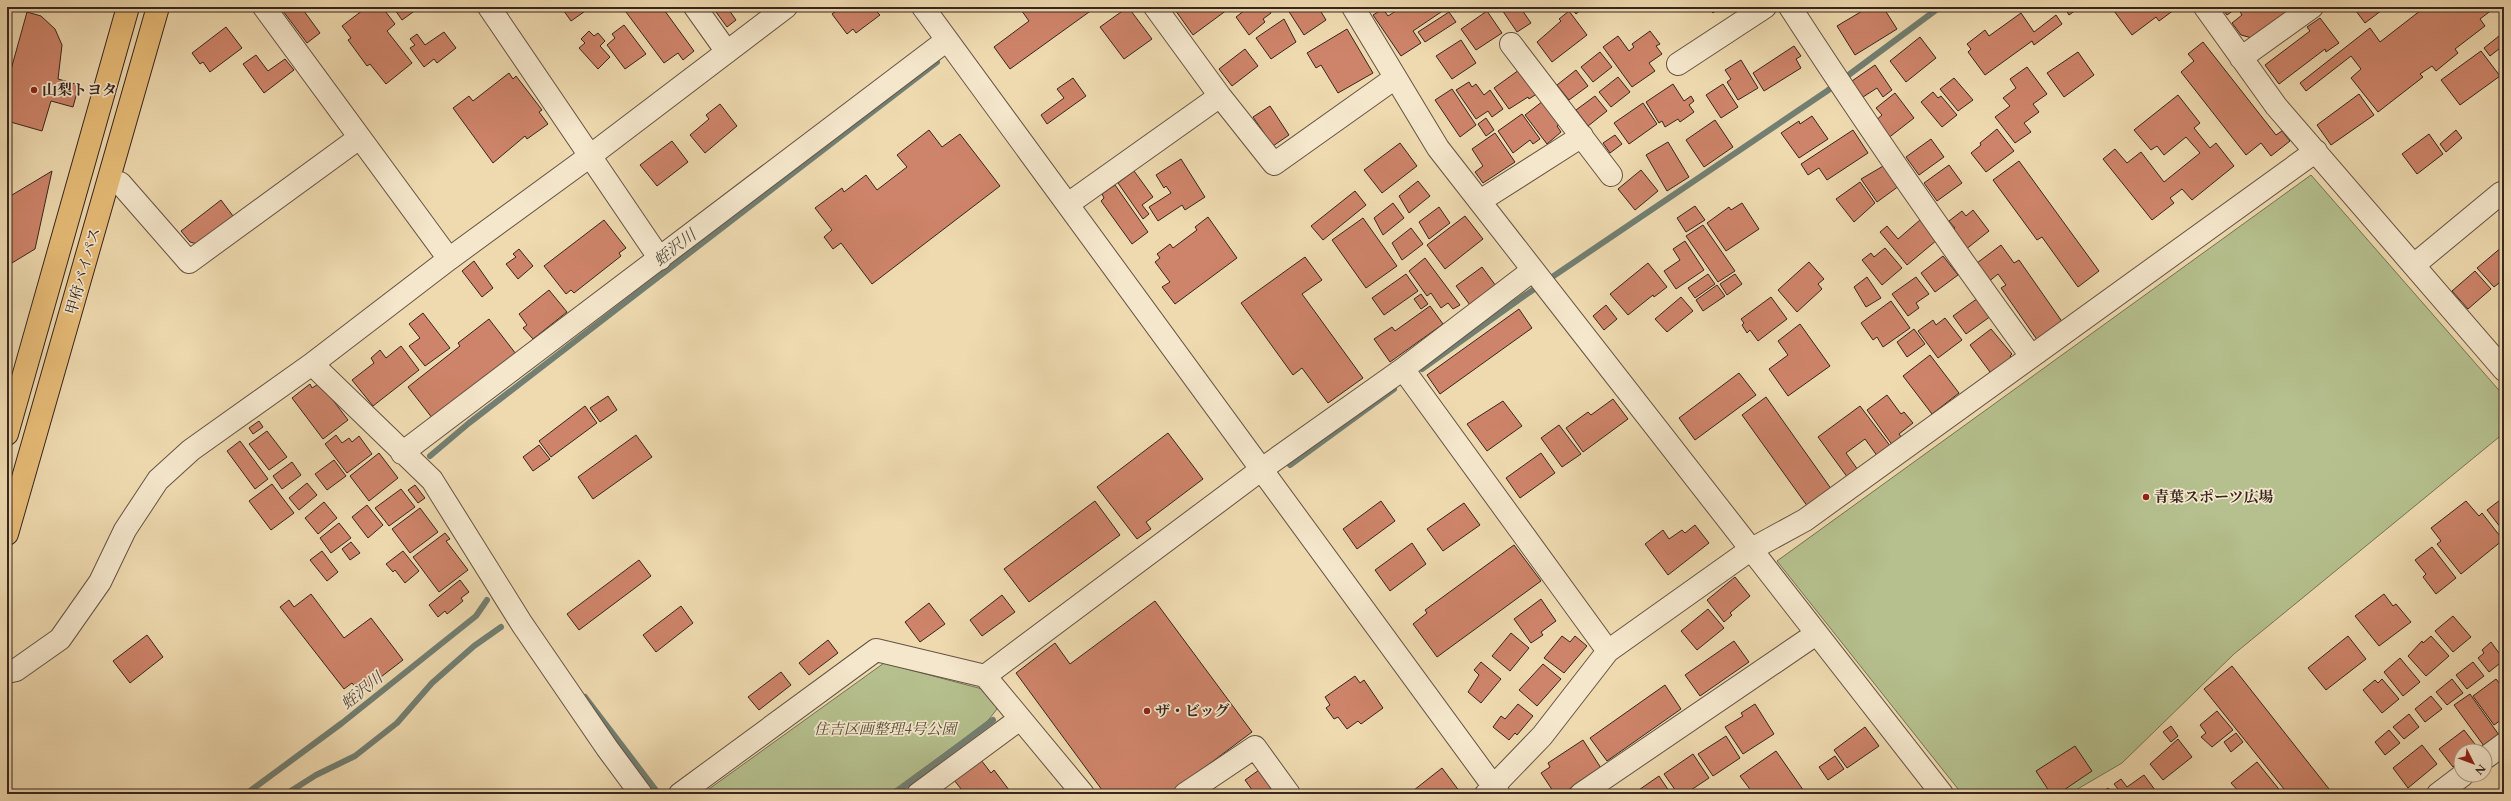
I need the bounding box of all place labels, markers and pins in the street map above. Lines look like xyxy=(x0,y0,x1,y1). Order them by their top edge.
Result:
place label: 山梨トヨタ xyxy=(42,80,117,100)
marker: 山梨トヨタ xyxy=(29,85,39,95)
place label: 青葉スポーツ広場 xyxy=(2154,487,2273,507)
marker: 青葉スポーツ広場 xyxy=(2141,492,2151,502)
place label: ザ・ビッグ xyxy=(1155,701,1229,721)
marker: ザ・ビッグ xyxy=(1142,706,1152,716)

